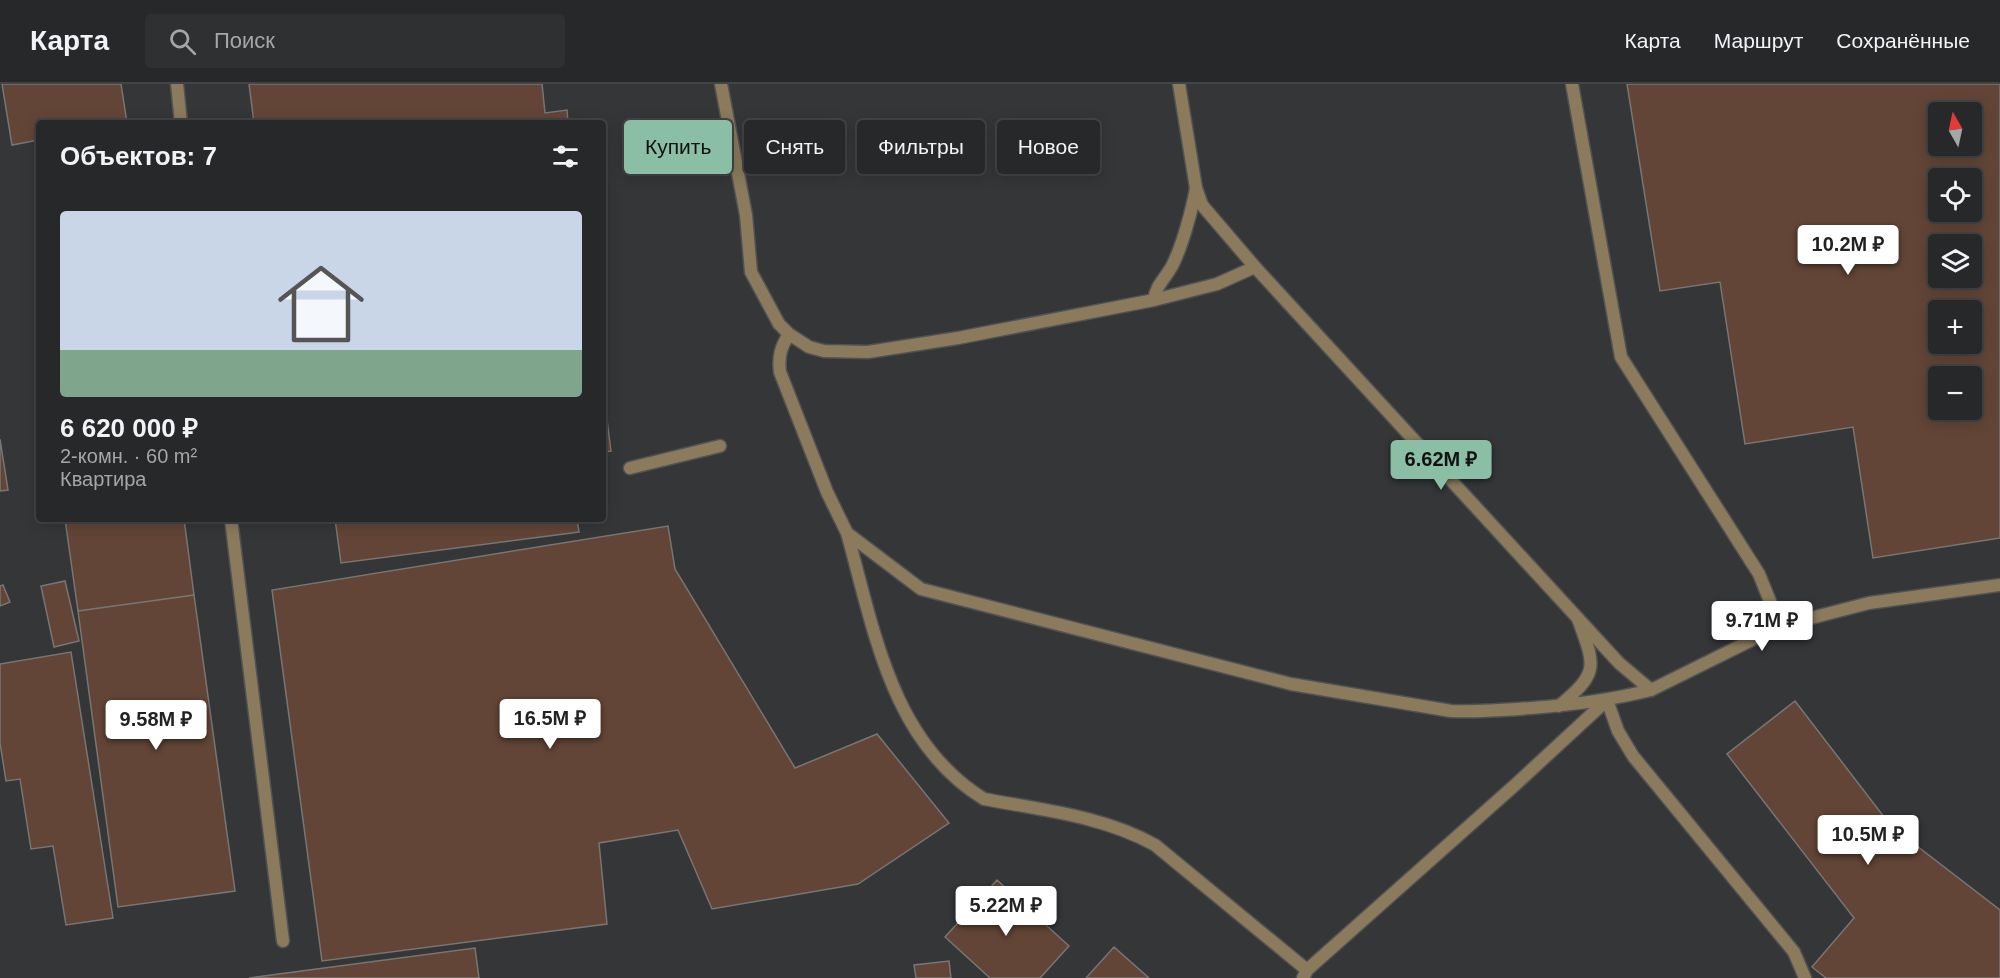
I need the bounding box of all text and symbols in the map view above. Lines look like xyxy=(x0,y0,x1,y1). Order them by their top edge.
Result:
search box xyxy=(145,14,565,68)
text: Карта xyxy=(30,25,109,56)
icon: search xyxy=(166,25,199,58)
text: Поиск xyxy=(214,28,275,53)
text: Карта xyxy=(1625,29,1681,52)
text: Маршрут xyxy=(1714,29,1803,52)
text: Сохранённые xyxy=(1836,29,1970,52)
north arrow xyxy=(1928,102,1982,156)
map controls xyxy=(1928,102,1982,420)
chip: Купить xyxy=(624,120,732,174)
chip: Снять xyxy=(744,120,845,174)
chip: Фильтры xyxy=(857,120,985,174)
chip: Новое xyxy=(997,120,1100,174)
icon: filters xyxy=(549,140,582,173)
text: Объектов: 7 xyxy=(60,141,217,171)
button: locate xyxy=(1928,168,1982,222)
pin: 10.2M ₽ xyxy=(1793,225,1903,276)
text: 10.2M ₽ xyxy=(1812,233,1884,255)
button: layers xyxy=(1928,234,1982,288)
icon: home xyxy=(267,250,375,358)
button: + xyxy=(1928,300,1982,354)
button: − xyxy=(1928,366,1982,420)
text: 6 620 000 ₽ xyxy=(60,413,198,443)
pin: 6.62M ₽ xyxy=(1386,440,1496,491)
text: 2-комн. · 60 m² xyxy=(60,445,197,467)
text: 6.62M ₽ xyxy=(1405,448,1477,470)
text: Квартира xyxy=(60,468,146,490)
pin: 9.71M ₽ xyxy=(1707,601,1817,652)
text: 9.71M ₽ xyxy=(1726,609,1798,631)
pin: 16.5M ₽ xyxy=(495,699,605,750)
pin: 9.58M ₽ xyxy=(101,700,211,751)
text: 16.5M ₽ xyxy=(514,707,586,729)
text: 9.58M ₽ xyxy=(120,708,192,730)
pin: 10.5M ₽ xyxy=(1813,815,1923,866)
text: 10.5M ₽ xyxy=(1832,823,1904,845)
pin: 5.22M ₽ xyxy=(951,886,1061,937)
text: 5.22M ₽ xyxy=(970,894,1042,916)

